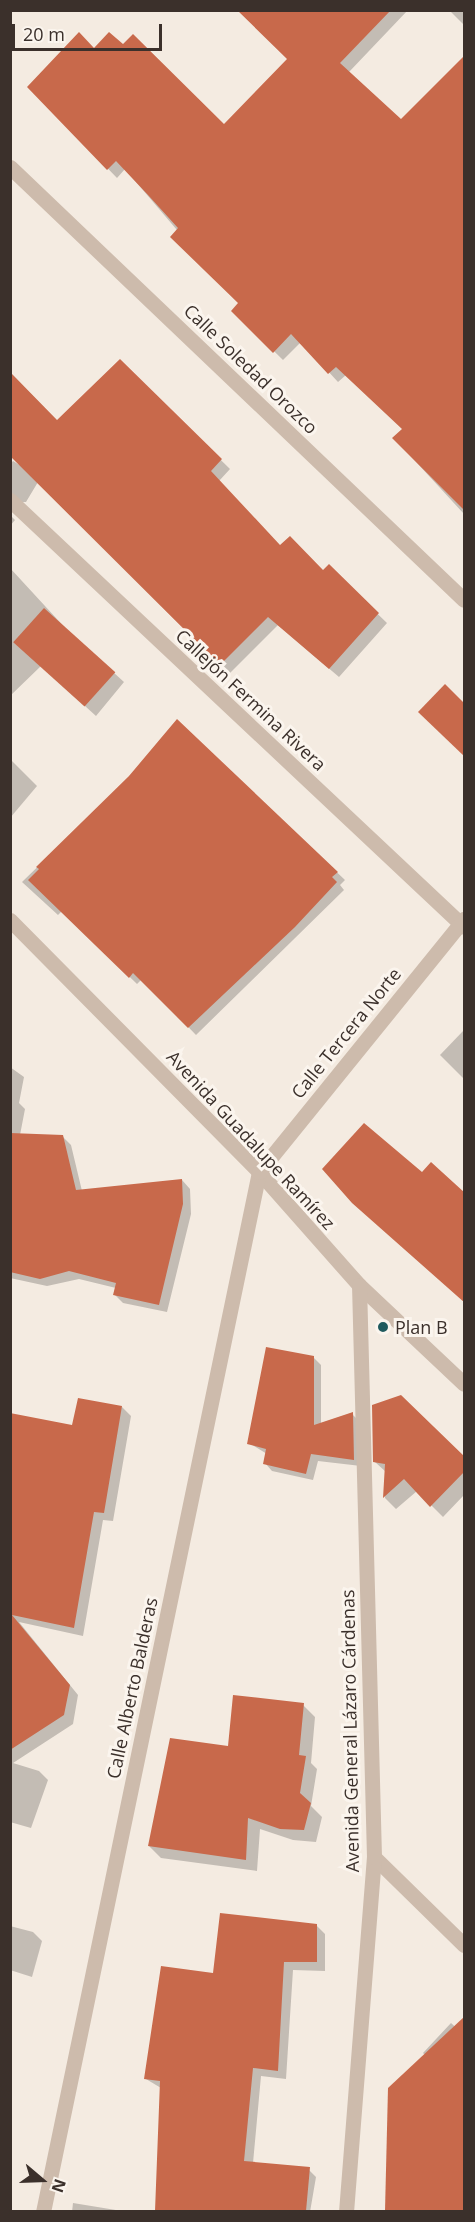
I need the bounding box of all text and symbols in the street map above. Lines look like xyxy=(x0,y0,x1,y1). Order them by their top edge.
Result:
scale bar xyxy=(15,12,165,50)
text: 20 m xyxy=(23,22,65,46)
street label: Calle Soledad Orozco xyxy=(180,300,322,438)
street label: Callejón Fermina Rivera xyxy=(171,625,331,775)
street label: Calle Tercera Norte xyxy=(287,963,405,1103)
street label: Avenida Guadalupe Ramírez xyxy=(162,1046,340,1234)
place label: Plan B xyxy=(395,1316,448,1338)
marker: Plan B xyxy=(376,1320,390,1334)
street label: Avenida General Lázaro Cárdenas xyxy=(337,1589,363,1873)
street label: Calle Alberto Balderas xyxy=(102,1595,162,1781)
north arrow xyxy=(12,2150,72,2210)
text: N xyxy=(47,2176,72,2196)

